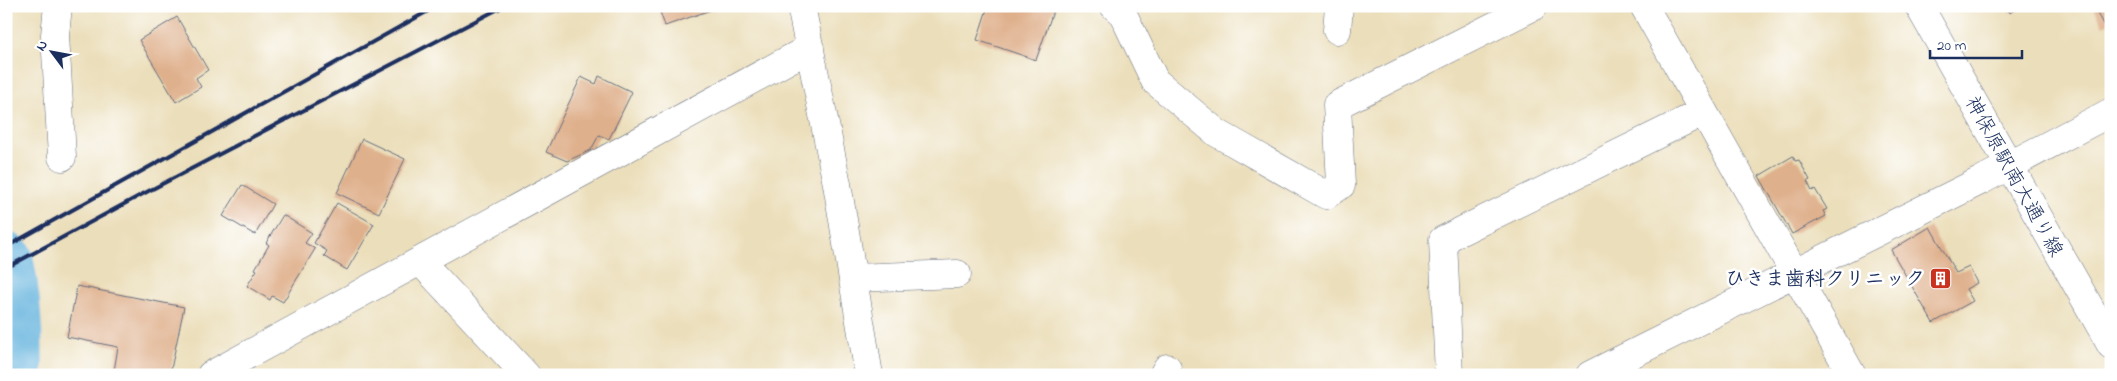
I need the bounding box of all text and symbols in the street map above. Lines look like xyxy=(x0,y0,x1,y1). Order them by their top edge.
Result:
north arrow xyxy=(28,28,78,78)
scale bar xyxy=(1930,28,2022,60)
text: 20 m xyxy=(1937,35,1967,57)
text: N xyxy=(31,36,54,55)
street label: 神保原駅南大通り線 xyxy=(1956,91,2069,263)
place label: ひきま歯科クリニック xyxy=(1725,266,1925,295)
building icon: ひきま歯科クリニック xyxy=(1929,266,1953,290)

